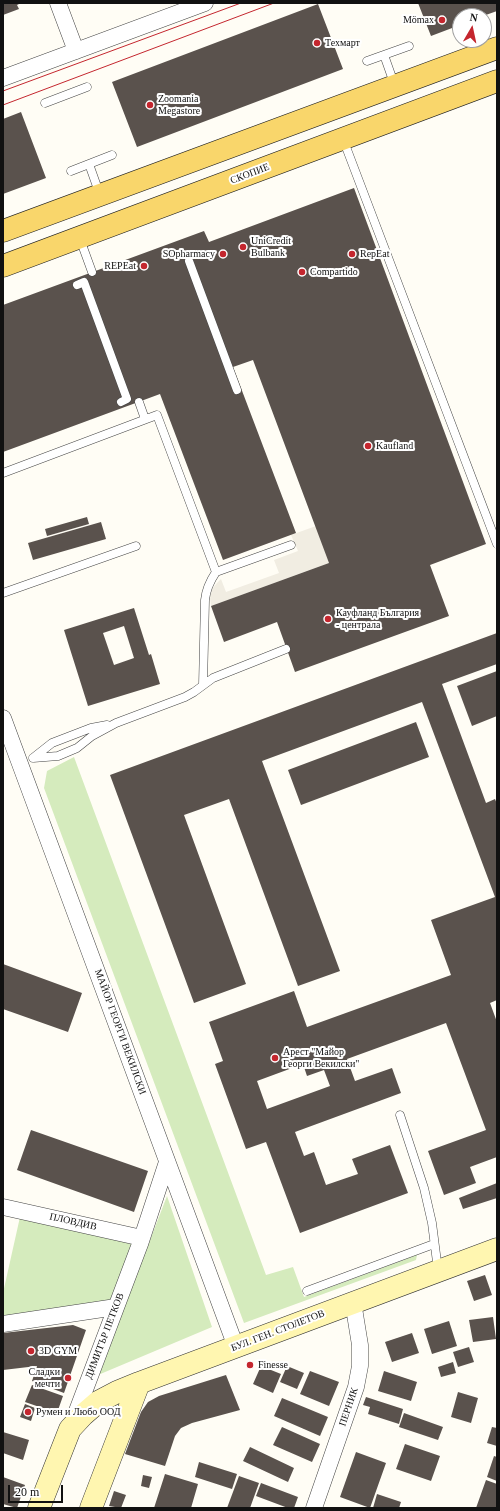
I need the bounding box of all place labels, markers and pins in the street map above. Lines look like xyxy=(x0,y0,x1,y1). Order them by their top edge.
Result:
place label: Mömax xyxy=(403,14,434,26)
marker: Mömax xyxy=(437,15,447,25)
place label: Техмарт xyxy=(325,37,360,49)
marker: Техмарт xyxy=(312,38,322,48)
place label: Zoomania Megastore xyxy=(158,93,200,116)
marker: Zoomania Megastore xyxy=(145,100,155,110)
place label: UniCredit Bulbank xyxy=(251,235,291,258)
marker: UniCredit Bulbank xyxy=(238,242,248,252)
place label: SOpharmacy xyxy=(163,248,215,260)
place label: RepEat xyxy=(360,248,389,260)
marker: SOpharmacy xyxy=(218,249,228,259)
marker: RepEat xyxy=(347,249,357,259)
place label: REPEat xyxy=(104,260,136,272)
marker: REPEat xyxy=(139,261,149,271)
place label: Compartido xyxy=(310,266,358,278)
marker: Compartido xyxy=(297,267,307,277)
place label: Kaufland xyxy=(376,440,413,452)
marker: Kaufland xyxy=(363,441,373,451)
place label: Кауфланд България - централа xyxy=(336,607,419,630)
marker: Кауфланд България - централа xyxy=(323,614,333,624)
place label: Арест "Майор Георги Векилски" xyxy=(283,1046,359,1070)
marker: Арест "Майор Георги Векилски" xyxy=(270,1053,280,1063)
place label: 3D GYM xyxy=(39,1345,77,1357)
marker: 3D GYM xyxy=(26,1346,36,1356)
place label: Finesse xyxy=(258,1359,288,1371)
marker: Finesse xyxy=(245,1360,255,1370)
place label: Сладки мечти xyxy=(29,1366,60,1390)
marker: Сладки мечти xyxy=(63,1373,73,1383)
place label: Румен и Любо ООД xyxy=(36,1406,121,1418)
marker: Румен и Любо ООД xyxy=(23,1407,33,1417)

